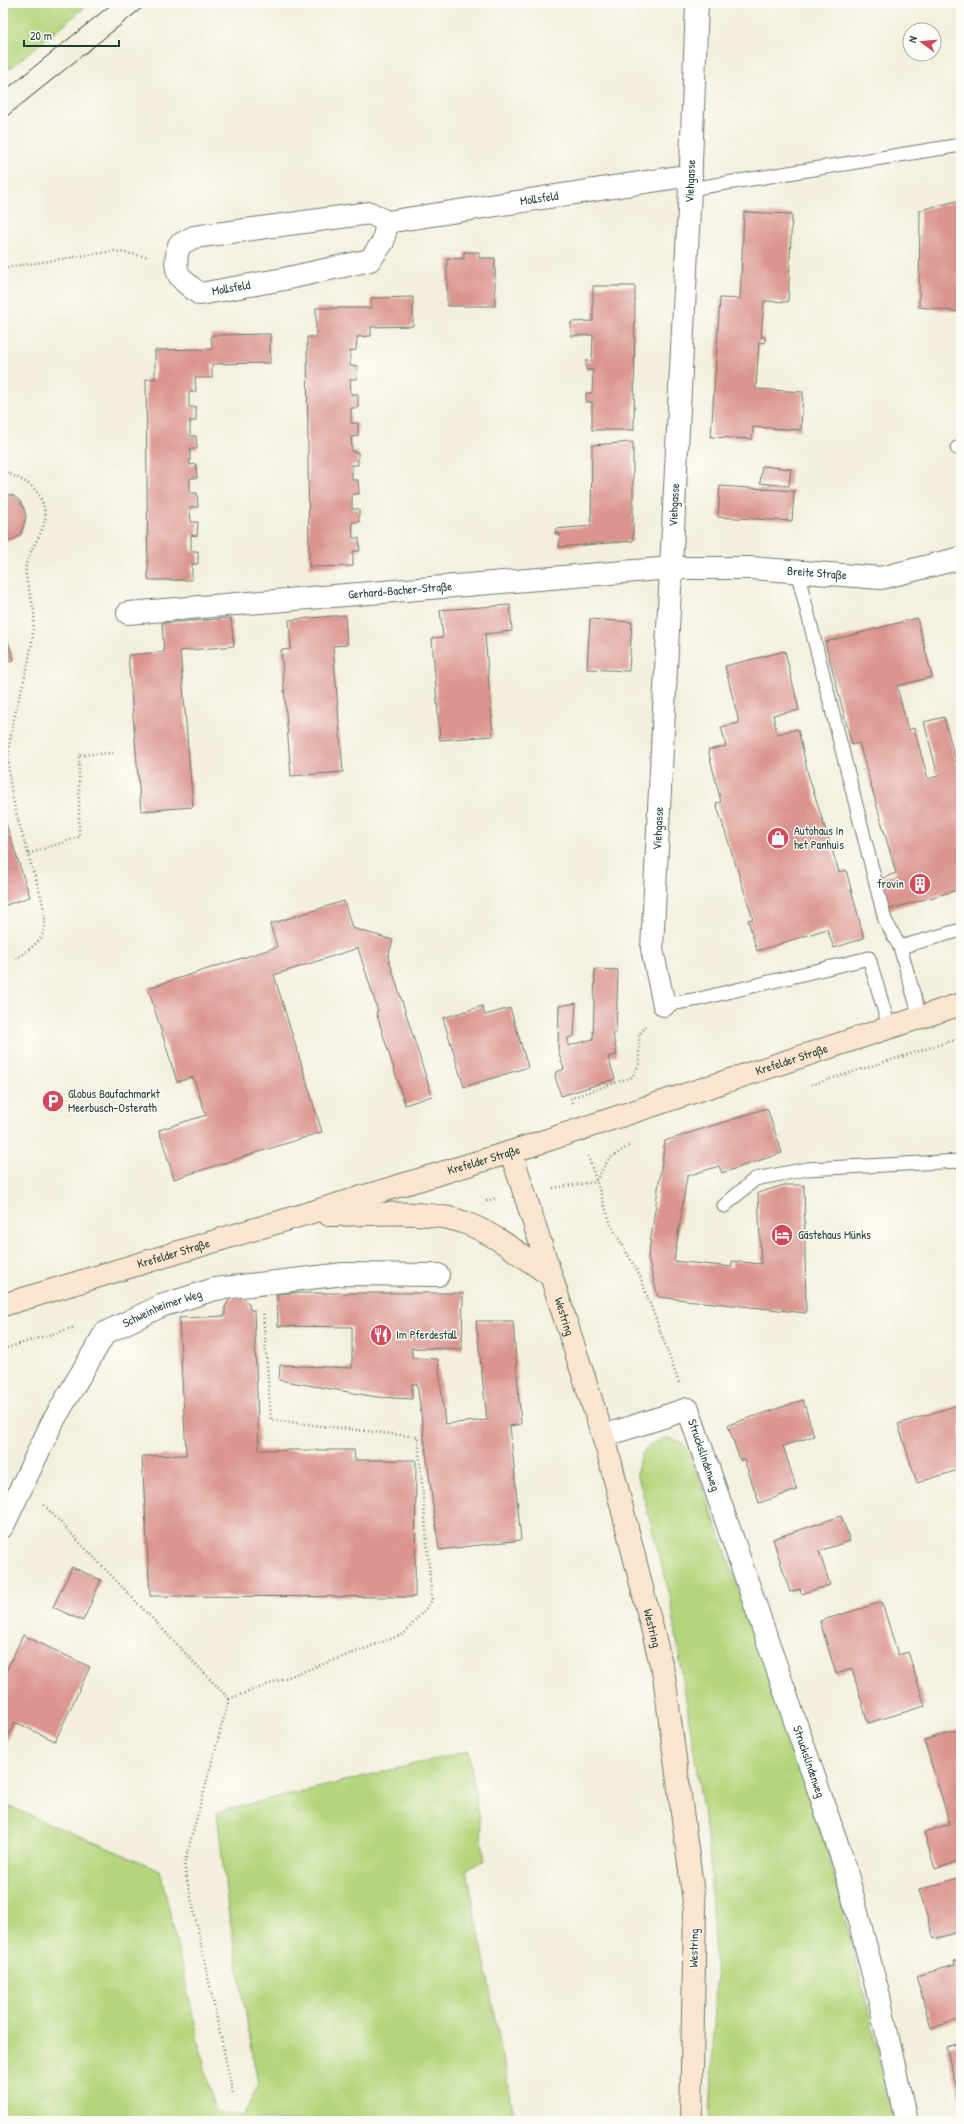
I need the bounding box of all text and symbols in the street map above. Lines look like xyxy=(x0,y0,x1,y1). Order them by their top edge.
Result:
scale bar xyxy=(24,22,119,48)
north arrow xyxy=(902,22,942,62)
text: 20 m xyxy=(30,27,52,44)
text: N xyxy=(905,34,920,44)
street label: Viehgasse xyxy=(680,159,699,203)
street label: Mollsfeld xyxy=(519,187,560,209)
street label: Mollsfeld xyxy=(210,276,252,299)
street label: Viehgasse xyxy=(664,482,683,527)
street label: Breite Straße xyxy=(786,562,848,583)
street label: Gerhard-Bacher-Straße xyxy=(347,577,453,603)
street label: Viehgasse xyxy=(648,806,667,850)
place label: Autohaus In het Panhuis xyxy=(794,822,844,853)
shop icon: Autohaus In het Panhuis xyxy=(765,825,791,851)
building icon: frovin xyxy=(907,871,933,897)
place label: frovin xyxy=(877,875,904,892)
street label: Krefelder Straße xyxy=(753,1039,830,1079)
place label: Globus Baufachmarkt Meerbusch-Osterath xyxy=(68,1085,161,1116)
parking icon: Globus Baufachmarkt Meerbusch-Osterath xyxy=(40,1088,66,1114)
street label: Krefelder Straße xyxy=(445,1141,522,1179)
hotel icon: Gästehaus Münks xyxy=(769,1222,795,1248)
place label: Gästehaus Münks xyxy=(798,1226,871,1243)
street label: Krefelder Straße xyxy=(135,1234,212,1272)
street label: Schweinheimer Weg xyxy=(120,1285,204,1331)
street label: Westring xyxy=(551,1295,579,1338)
restaurant icon: Im Pferdestall xyxy=(368,1322,394,1348)
place label: Im Pferdestall xyxy=(396,1326,458,1343)
street label: Struckslindenweg xyxy=(684,1417,725,1493)
street label: Westring xyxy=(640,1607,666,1649)
street label: Struckslindenweg xyxy=(789,1723,830,1800)
street label: Westring xyxy=(685,1928,702,1968)

